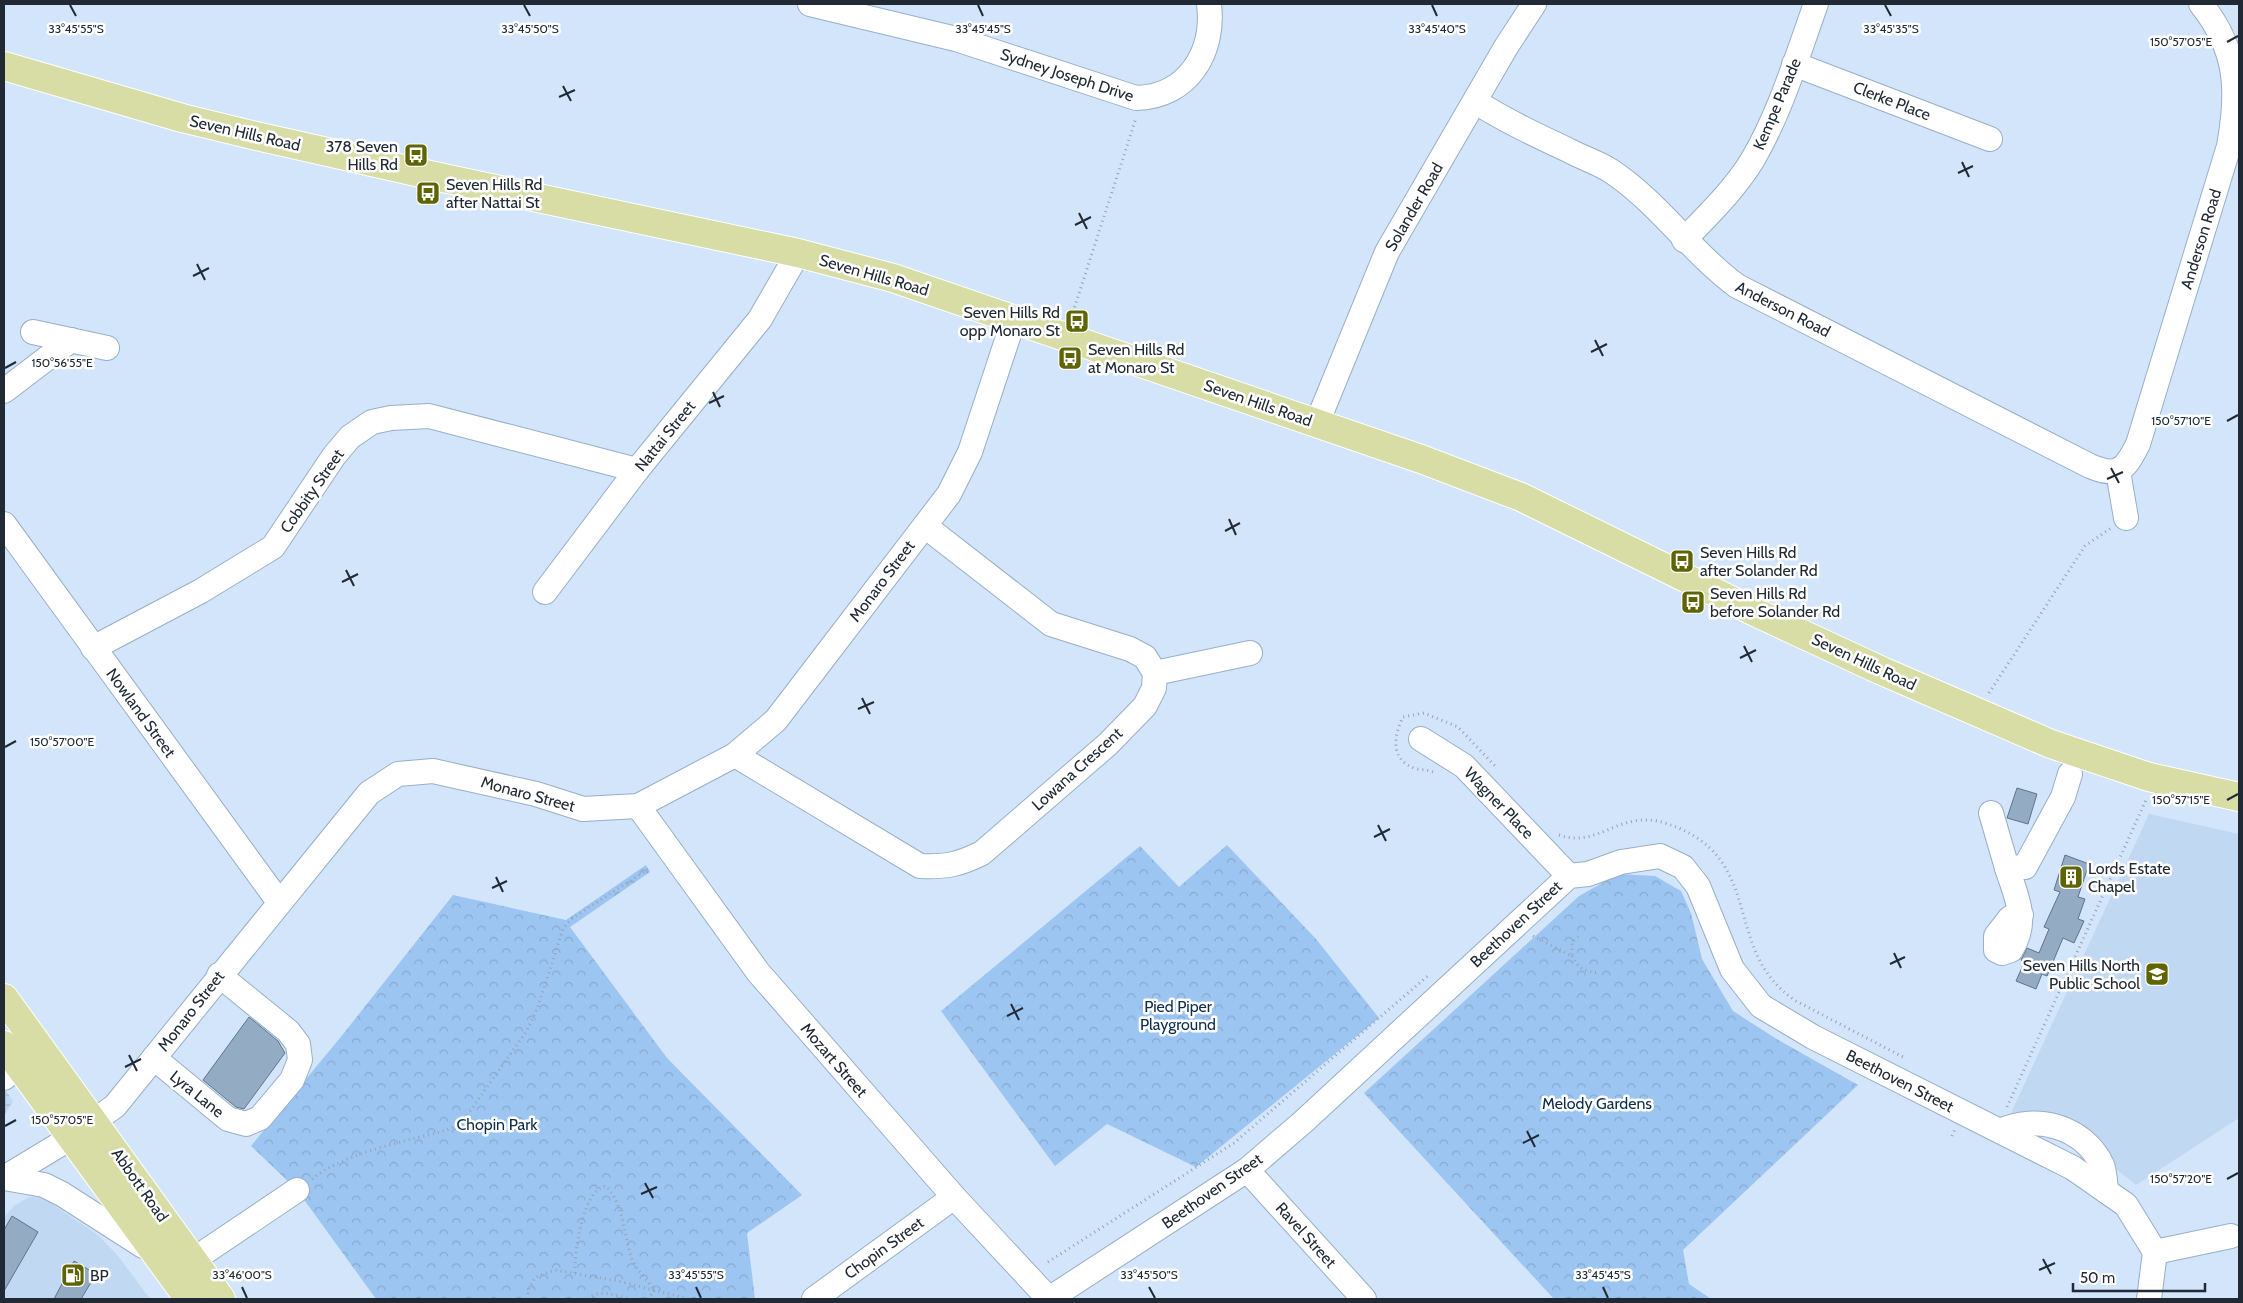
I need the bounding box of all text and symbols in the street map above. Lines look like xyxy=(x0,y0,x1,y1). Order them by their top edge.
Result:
text: 33°45'55"S xyxy=(48,21,104,36)
text: 33°45'50"S xyxy=(501,21,559,36)
text: 33°45'45"S xyxy=(955,21,1011,36)
text: 33°45'40"S xyxy=(1408,21,1466,36)
text: 33°45'35"S xyxy=(1863,21,1919,36)
text: 150°57'05"E xyxy=(2150,34,2212,49)
street label: Sydney Joseph Drive xyxy=(998,44,1136,106)
street label: Kempe Parade xyxy=(1749,55,1805,153)
street label: Clerke Place xyxy=(1851,78,1933,124)
street label: Seven Hills Road xyxy=(188,111,302,155)
place label: 378 Seven Hills Rd xyxy=(326,137,398,174)
bus stop icon: 378 Seven Hills Rd xyxy=(403,142,429,168)
street label: Solander Road xyxy=(1381,159,1447,255)
place label: Seven Hills Rd after Nattai St xyxy=(446,175,542,212)
bus stop icon: Seven Hills Rd after Nattai St xyxy=(415,180,441,206)
street label: Anderson Road xyxy=(2177,187,2225,291)
street label: Seven Hills Road xyxy=(817,250,931,300)
street label: Anderson Road xyxy=(1733,277,1833,341)
place label: Seven Hills Rd opp Monaro St xyxy=(960,303,1061,340)
bus stop icon: Seven Hills Rd opp Monaro St xyxy=(1064,308,1090,334)
place label: Seven Hills Rd at Monaro St xyxy=(1088,340,1184,377)
bus stop icon: Seven Hills Rd at Monaro St xyxy=(1057,345,1083,371)
text: 150°56'55"E xyxy=(31,355,93,370)
street label: Seven Hills Road xyxy=(1202,376,1314,430)
street label: Nattai Street xyxy=(631,396,700,475)
text: 150°57'10"E xyxy=(2151,413,2211,428)
street label: Cobbity Street xyxy=(276,445,348,536)
street label: Monaro Street xyxy=(845,536,919,625)
place label: Seven Hills Rd after Solander Rd xyxy=(1700,543,1818,580)
bus stop icon: Seven Hills Rd after Solander Rd xyxy=(1669,548,1695,574)
place label: Seven Hills Rd before Solander Rd xyxy=(1710,584,1840,621)
bus stop icon: Seven Hills Rd before Solander Rd xyxy=(1680,589,1706,615)
street label: Seven Hills Road xyxy=(1809,630,1919,694)
street label: Nowland Street xyxy=(102,665,180,762)
street label: Lowana Crescent xyxy=(1028,723,1127,815)
text: 150°57'00"E xyxy=(30,734,94,749)
street label: Wagner Place xyxy=(1460,763,1538,843)
street label: Monaro Street xyxy=(479,772,578,816)
text: 150°57'15"E xyxy=(2152,792,2210,807)
place label: Lords Estate Chapel xyxy=(2088,859,2170,896)
building icon: Lords Estate Chapel xyxy=(2058,864,2084,890)
street label: Beethoven Street xyxy=(1466,876,1566,971)
place label: Seven Hills North Public School xyxy=(2023,956,2140,993)
school or university icon: Seven Hills North Public School xyxy=(2144,961,2170,987)
street label: Monaro Street xyxy=(154,967,229,1055)
park label: Pied Piper Playground xyxy=(1140,997,1216,1034)
street label: Mozart Street xyxy=(797,1019,872,1101)
street label: Beethoven Street xyxy=(1843,1046,1958,1117)
street label: Lyra Lane xyxy=(166,1066,228,1122)
park label: Melody Gardens xyxy=(1542,1094,1652,1113)
text: 150°57'05"E xyxy=(31,1112,93,1127)
park label: Chopin Park xyxy=(456,1115,538,1134)
street label: Abbott Road xyxy=(108,1145,172,1225)
street label: Beethoven Street xyxy=(1158,1149,1266,1233)
text: 150°57'20"E xyxy=(2150,1171,2212,1186)
street label: Ravel Street xyxy=(1272,1198,1341,1272)
street label: Chopin Street xyxy=(841,1213,928,1283)
scale bar xyxy=(2073,1260,2206,1292)
fuel station icon: BP xyxy=(60,1262,86,1288)
place label: BP xyxy=(90,1266,109,1285)
text: 33°46'00"S xyxy=(212,1267,272,1282)
text: 33°45'55"S xyxy=(668,1267,724,1282)
text: 33°45'50"S xyxy=(1120,1267,1178,1282)
text: 33°45'45"S xyxy=(1575,1267,1631,1282)
text: 50 m xyxy=(2080,1269,2115,1287)

